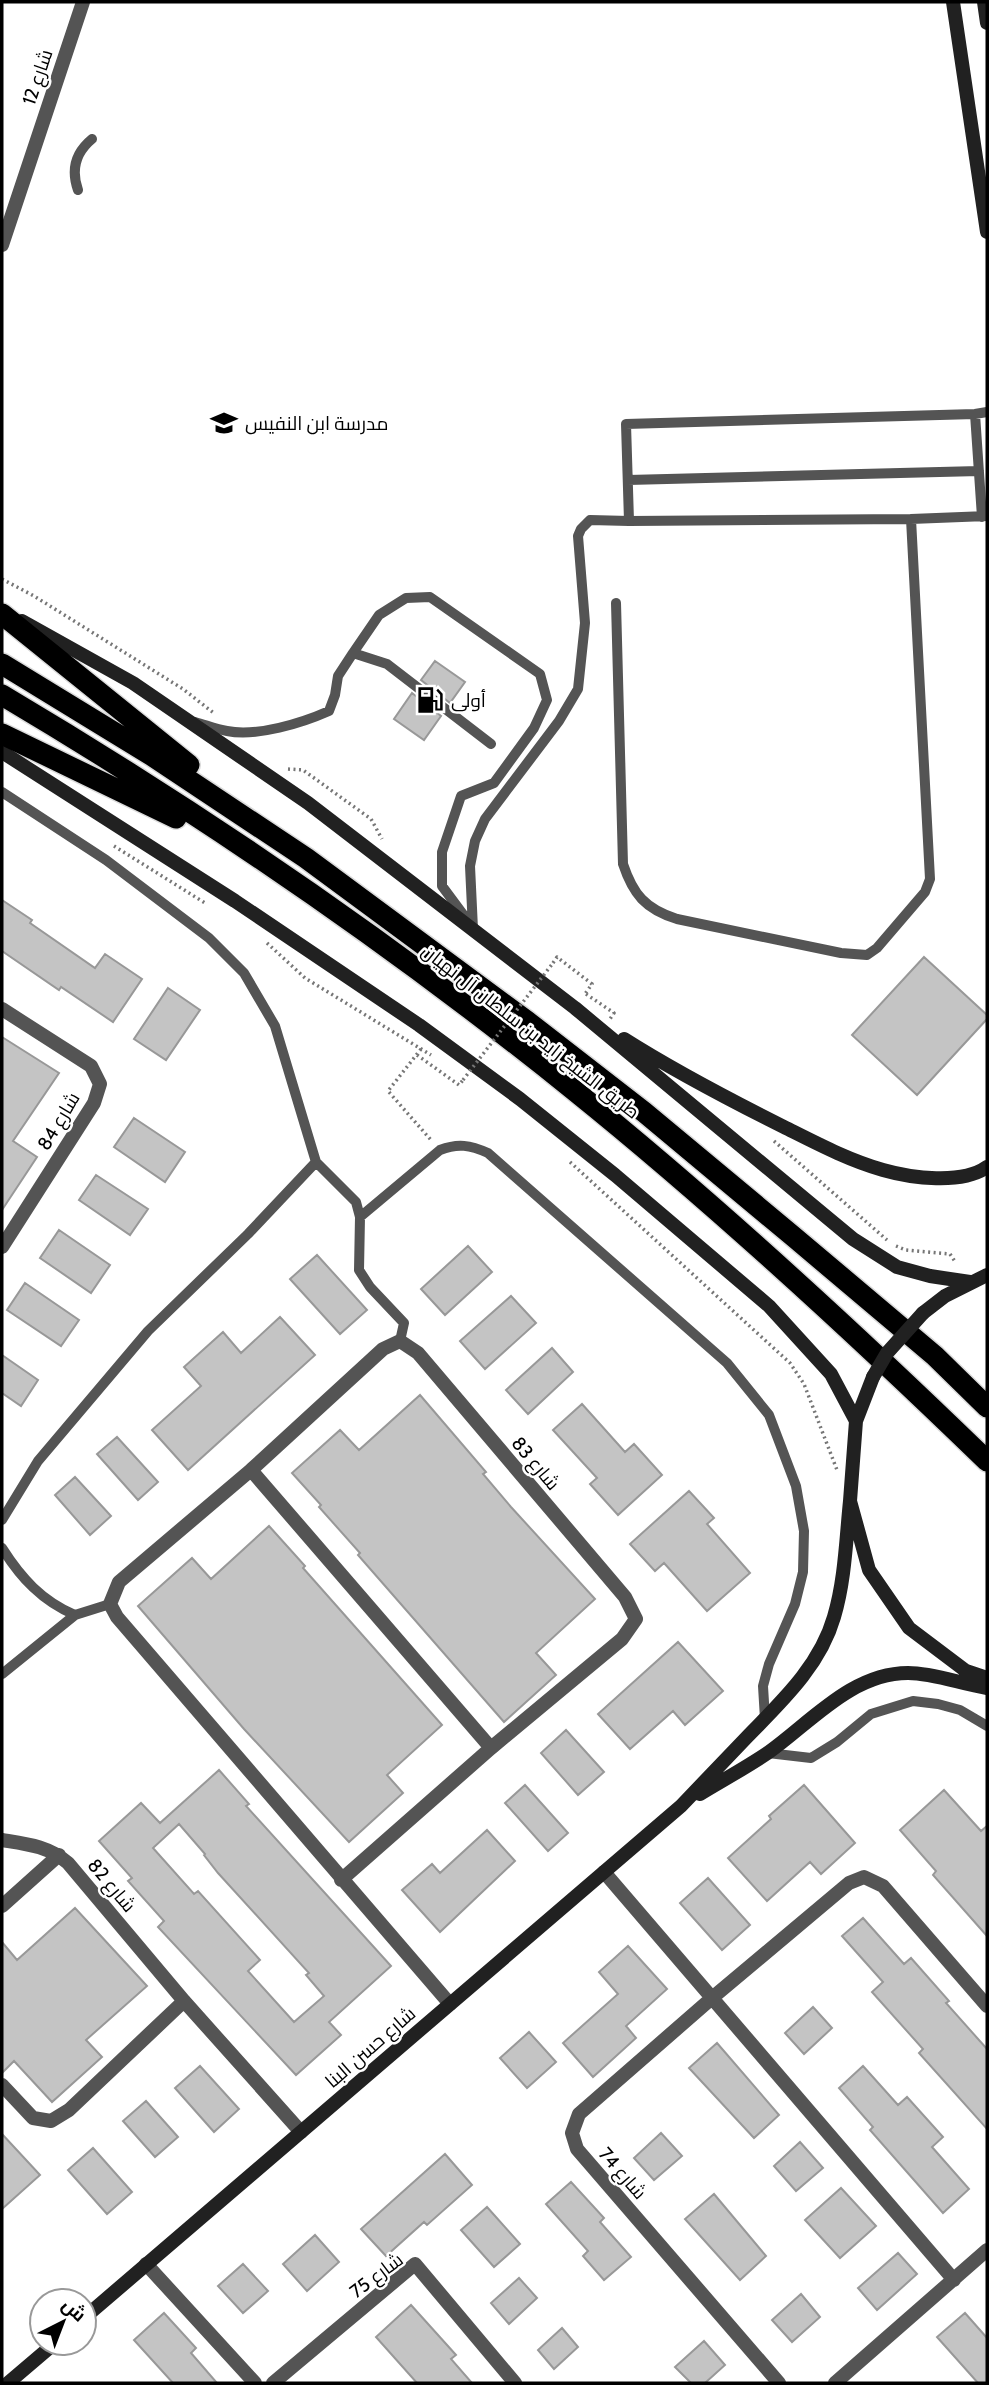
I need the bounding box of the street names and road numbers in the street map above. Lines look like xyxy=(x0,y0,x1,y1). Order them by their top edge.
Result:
street label: شارع 12 xyxy=(17,46,60,109)
street label: طريق الشيخ زايد بن سلطان آل نهيان xyxy=(416,939,644,1125)
street label: شارع 84 xyxy=(32,1088,86,1155)
street label: شارع 83 xyxy=(505,1432,565,1496)
street label: شارع 82 xyxy=(81,1854,141,1918)
street label: شارع حسن البنا xyxy=(320,2002,422,2094)
street label: شارع 74 xyxy=(592,2143,651,2205)
street label: شارع 75 xyxy=(345,2248,409,2305)

